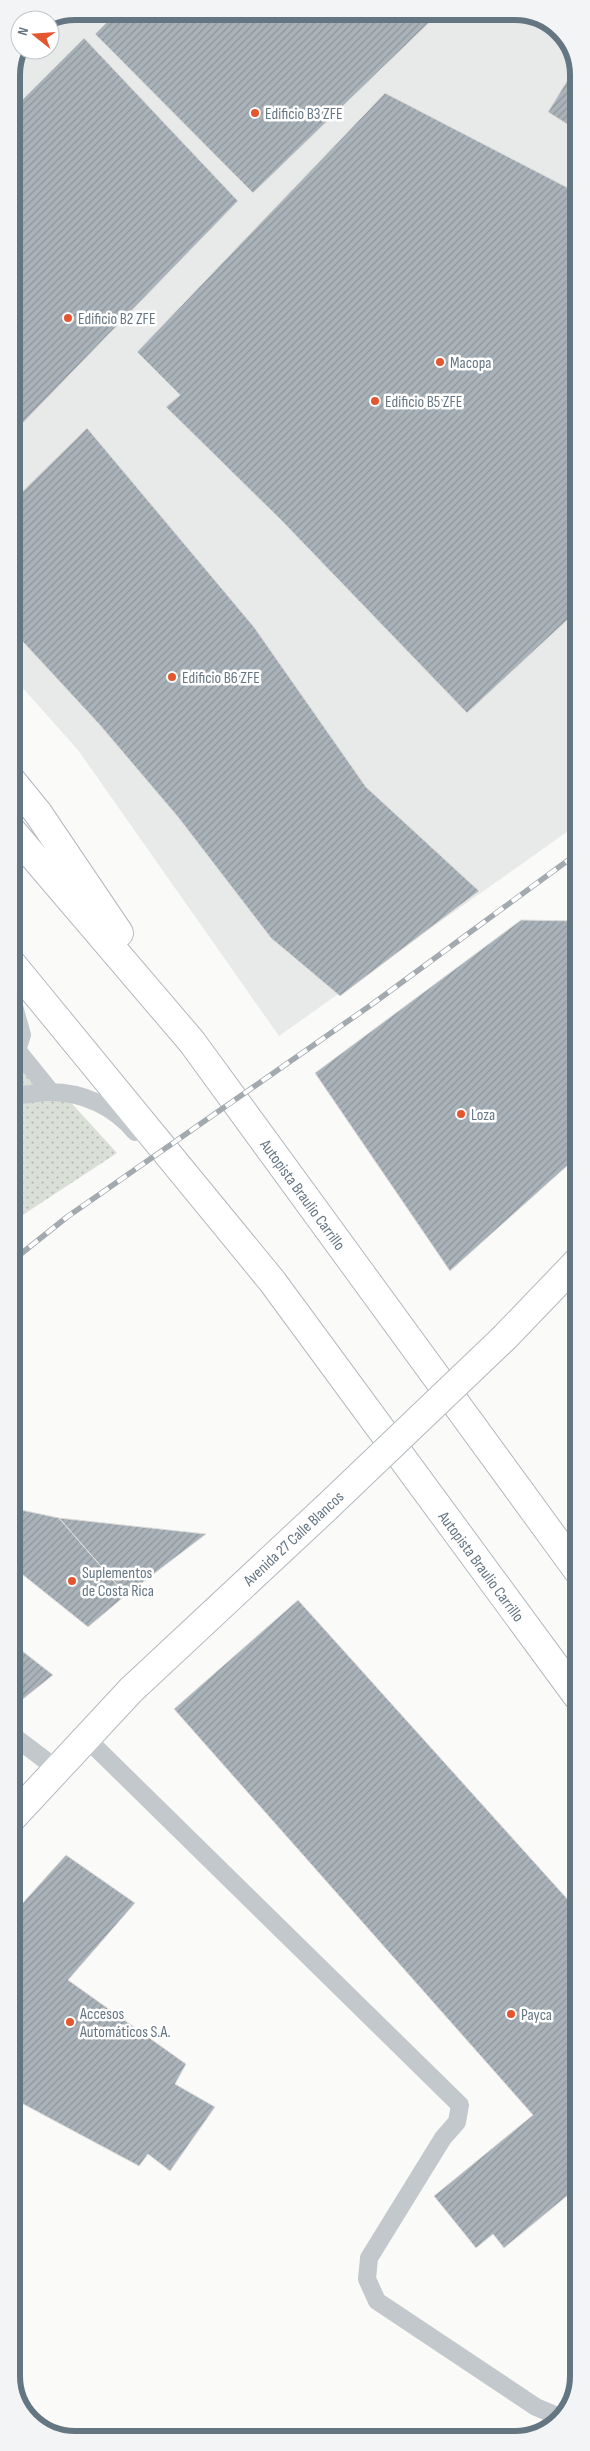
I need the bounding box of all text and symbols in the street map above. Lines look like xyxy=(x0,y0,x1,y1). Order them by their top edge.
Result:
north arrow xyxy=(10,10,60,60)
text: N xyxy=(14,25,32,37)
place label: Edificio B3 ZFE xyxy=(265,105,343,124)
marker: Edificio B3 ZFE xyxy=(249,107,261,119)
place label: Edificio B2 ZFE xyxy=(78,310,156,329)
marker: Edificio B2 ZFE xyxy=(62,312,74,324)
place label: Macopa xyxy=(450,354,491,373)
marker: Macopa xyxy=(434,356,446,368)
place label: Edificio B5 ZFE xyxy=(385,393,462,412)
marker: Edificio B5 ZFE xyxy=(369,395,381,407)
place label: Edificio B6 ZFE xyxy=(182,669,260,688)
marker: Edificio B6 ZFE xyxy=(166,671,178,683)
place label: Loza xyxy=(471,1106,495,1125)
marker: Loza xyxy=(455,1108,467,1120)
street label: Autopista Braulio Carrillo xyxy=(255,1136,349,1254)
street label: Avenida 27 Calle Blancos xyxy=(239,1488,348,1591)
street label: Autopista Braulio Carrillo xyxy=(433,1507,527,1626)
place label: Suplementos de Costa Rica xyxy=(82,1564,154,1601)
marker: Suplementos de Costa Rica xyxy=(66,1575,78,1587)
place label: Accesos Automáticos S.A. xyxy=(79,2005,170,2042)
place label: Payca xyxy=(521,2006,552,2025)
marker: Payca xyxy=(505,2008,517,2020)
marker: Accesos Automáticos S.A. xyxy=(64,2016,76,2028)

